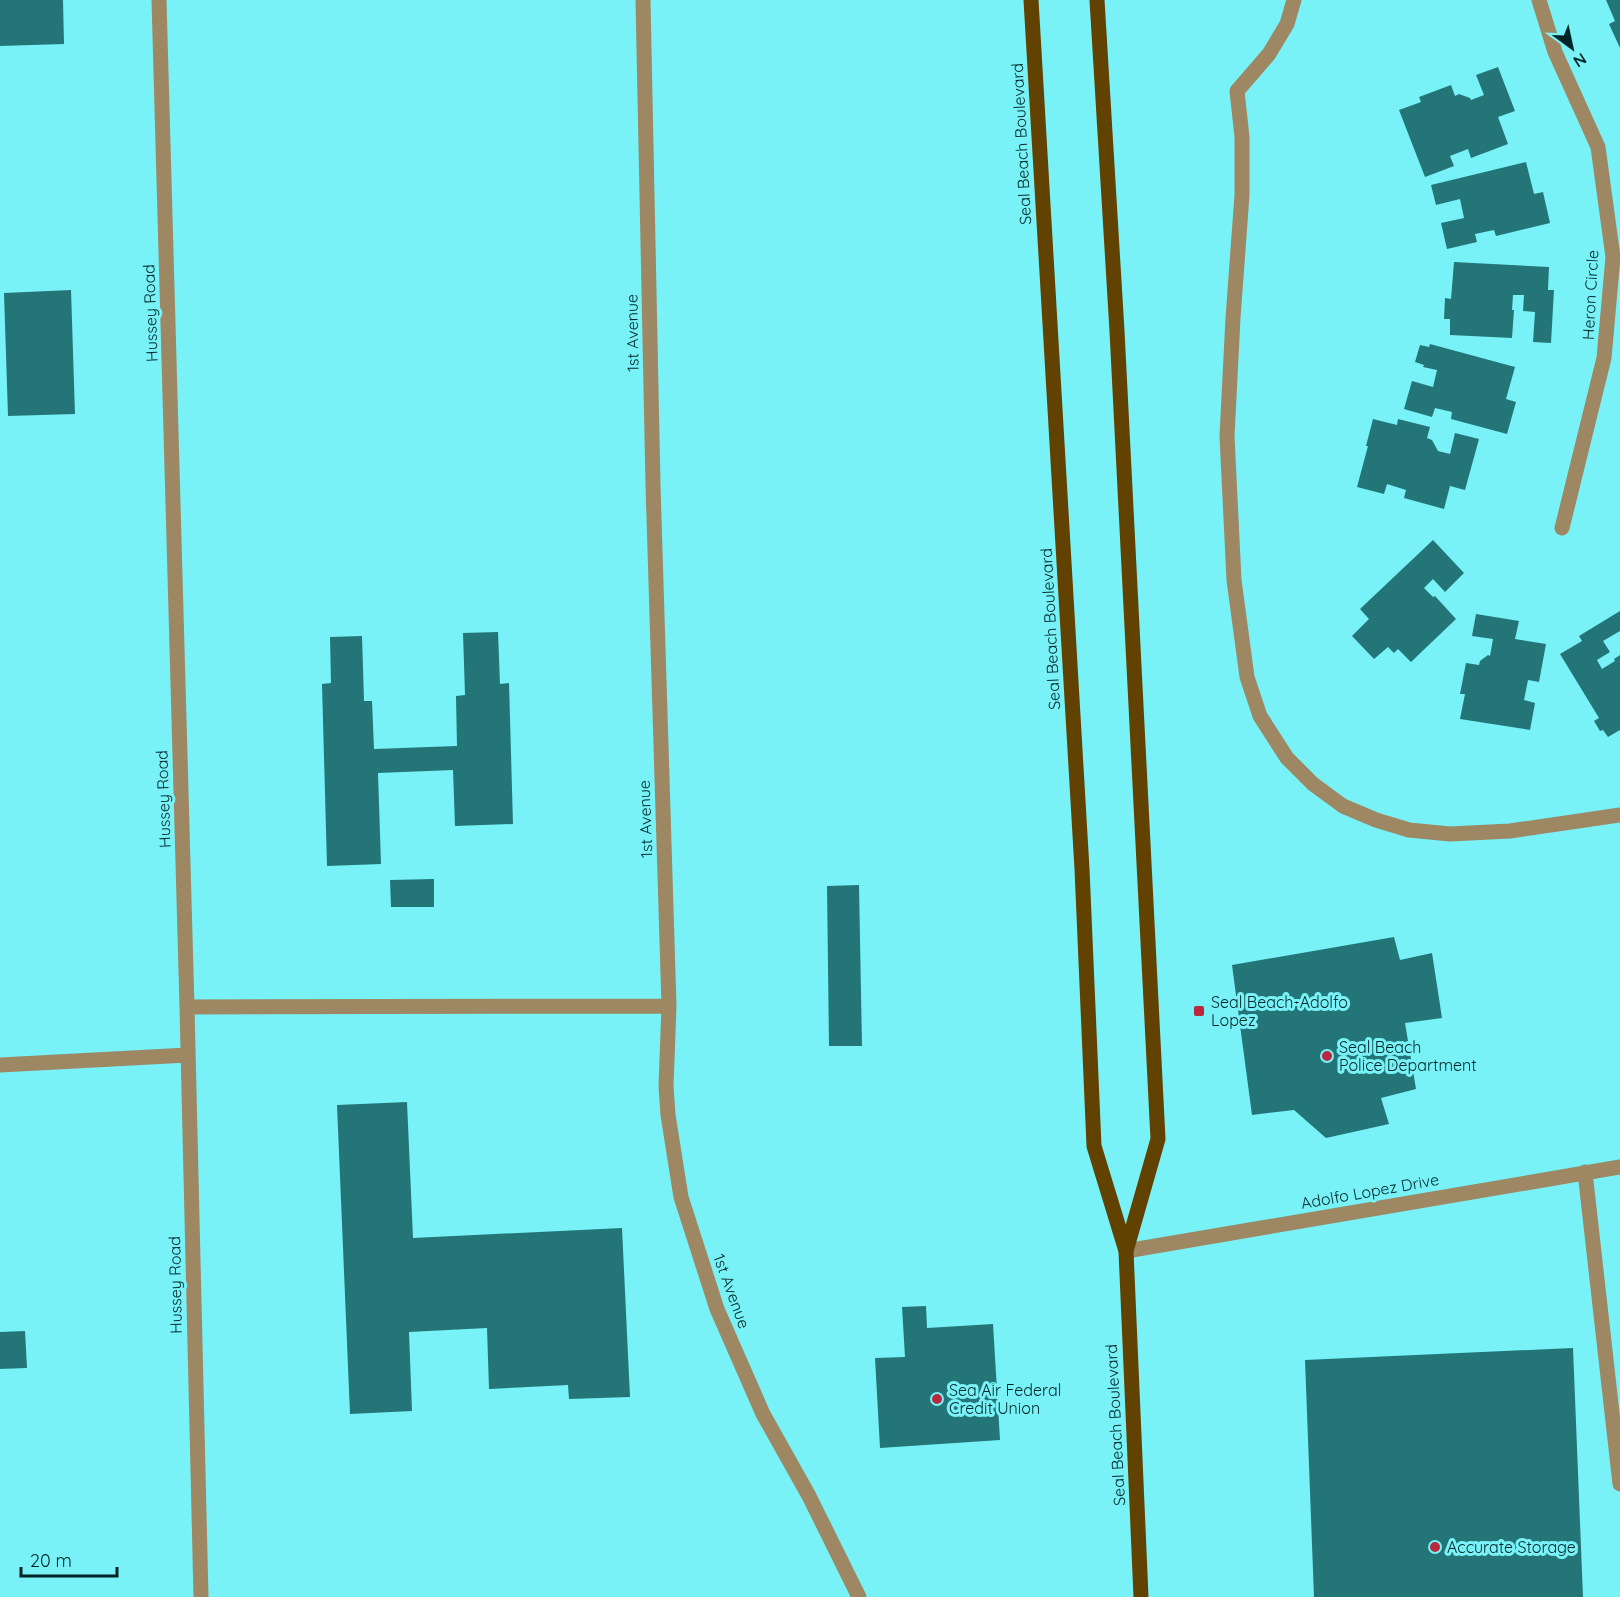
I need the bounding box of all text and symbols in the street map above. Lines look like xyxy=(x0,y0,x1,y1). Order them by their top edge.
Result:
north arrow xyxy=(1542,18,1602,78)
text: N xyxy=(1570,49,1591,72)
street label: Seal Beach Boulevard xyxy=(1007,63,1035,225)
street label: Heron Circle xyxy=(1578,249,1602,341)
street label: Hussey Road xyxy=(138,264,162,362)
street label: 1st Avenue xyxy=(621,294,643,372)
street label: Seal Beach Boulevard xyxy=(1036,548,1064,710)
street label: Hussey Road xyxy=(151,750,175,848)
street label: 1st Avenue xyxy=(634,780,656,858)
place label: Seal Beach-Adolfo Lopez xyxy=(1211,992,1348,1030)
marker: Seal Beach-Adolfo Lopez xyxy=(1192,1004,1206,1018)
place label: Seal Beach Police Department xyxy=(1339,1037,1477,1075)
marker: Seal Beach Police Department xyxy=(1320,1049,1334,1063)
street label: Adolfo Lopez Drive xyxy=(1299,1169,1441,1213)
street label: Hussey Road xyxy=(164,1236,186,1334)
street label: 1st Avenue xyxy=(709,1251,755,1331)
street label: Seal Beach Boulevard xyxy=(1101,1344,1129,1506)
place label: Sea Air Federal Credit Union xyxy=(949,1380,1061,1418)
marker: Sea Air Federal Credit Union xyxy=(930,1392,944,1406)
place label: Accurate Storage xyxy=(1447,1537,1576,1557)
scale bar xyxy=(21,1540,117,1578)
marker: Accurate Storage xyxy=(1428,1540,1442,1554)
text: 20 m xyxy=(30,1549,72,1572)

